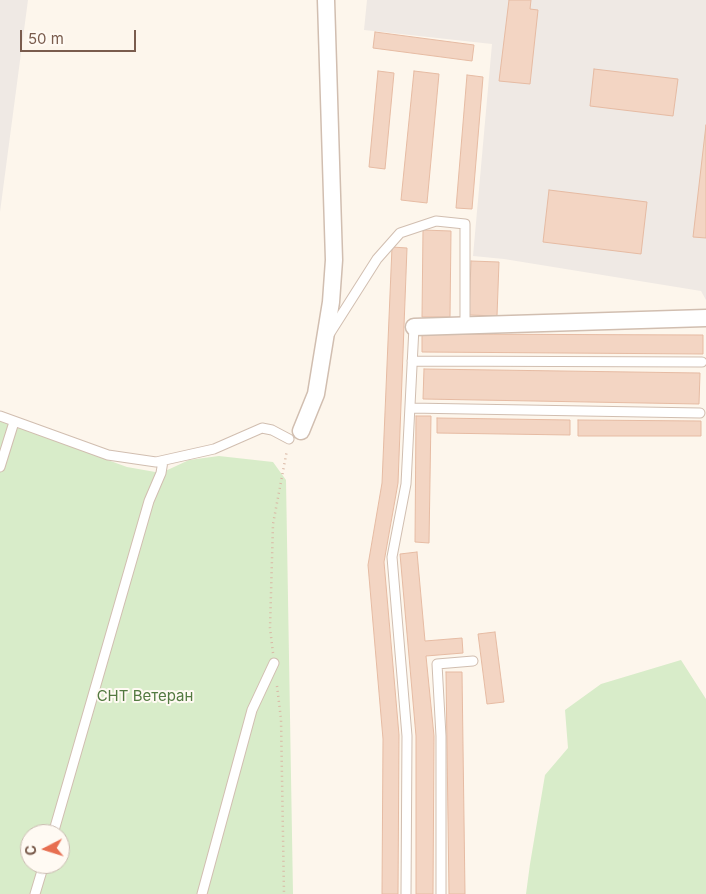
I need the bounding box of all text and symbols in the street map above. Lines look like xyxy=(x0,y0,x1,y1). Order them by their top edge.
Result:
scale bar xyxy=(22,20,139,52)
text: 50 m xyxy=(28,29,64,48)
park label: СНТ Ветеран xyxy=(97,687,193,705)
north arrow xyxy=(20,824,70,874)
text: С xyxy=(22,844,39,856)

